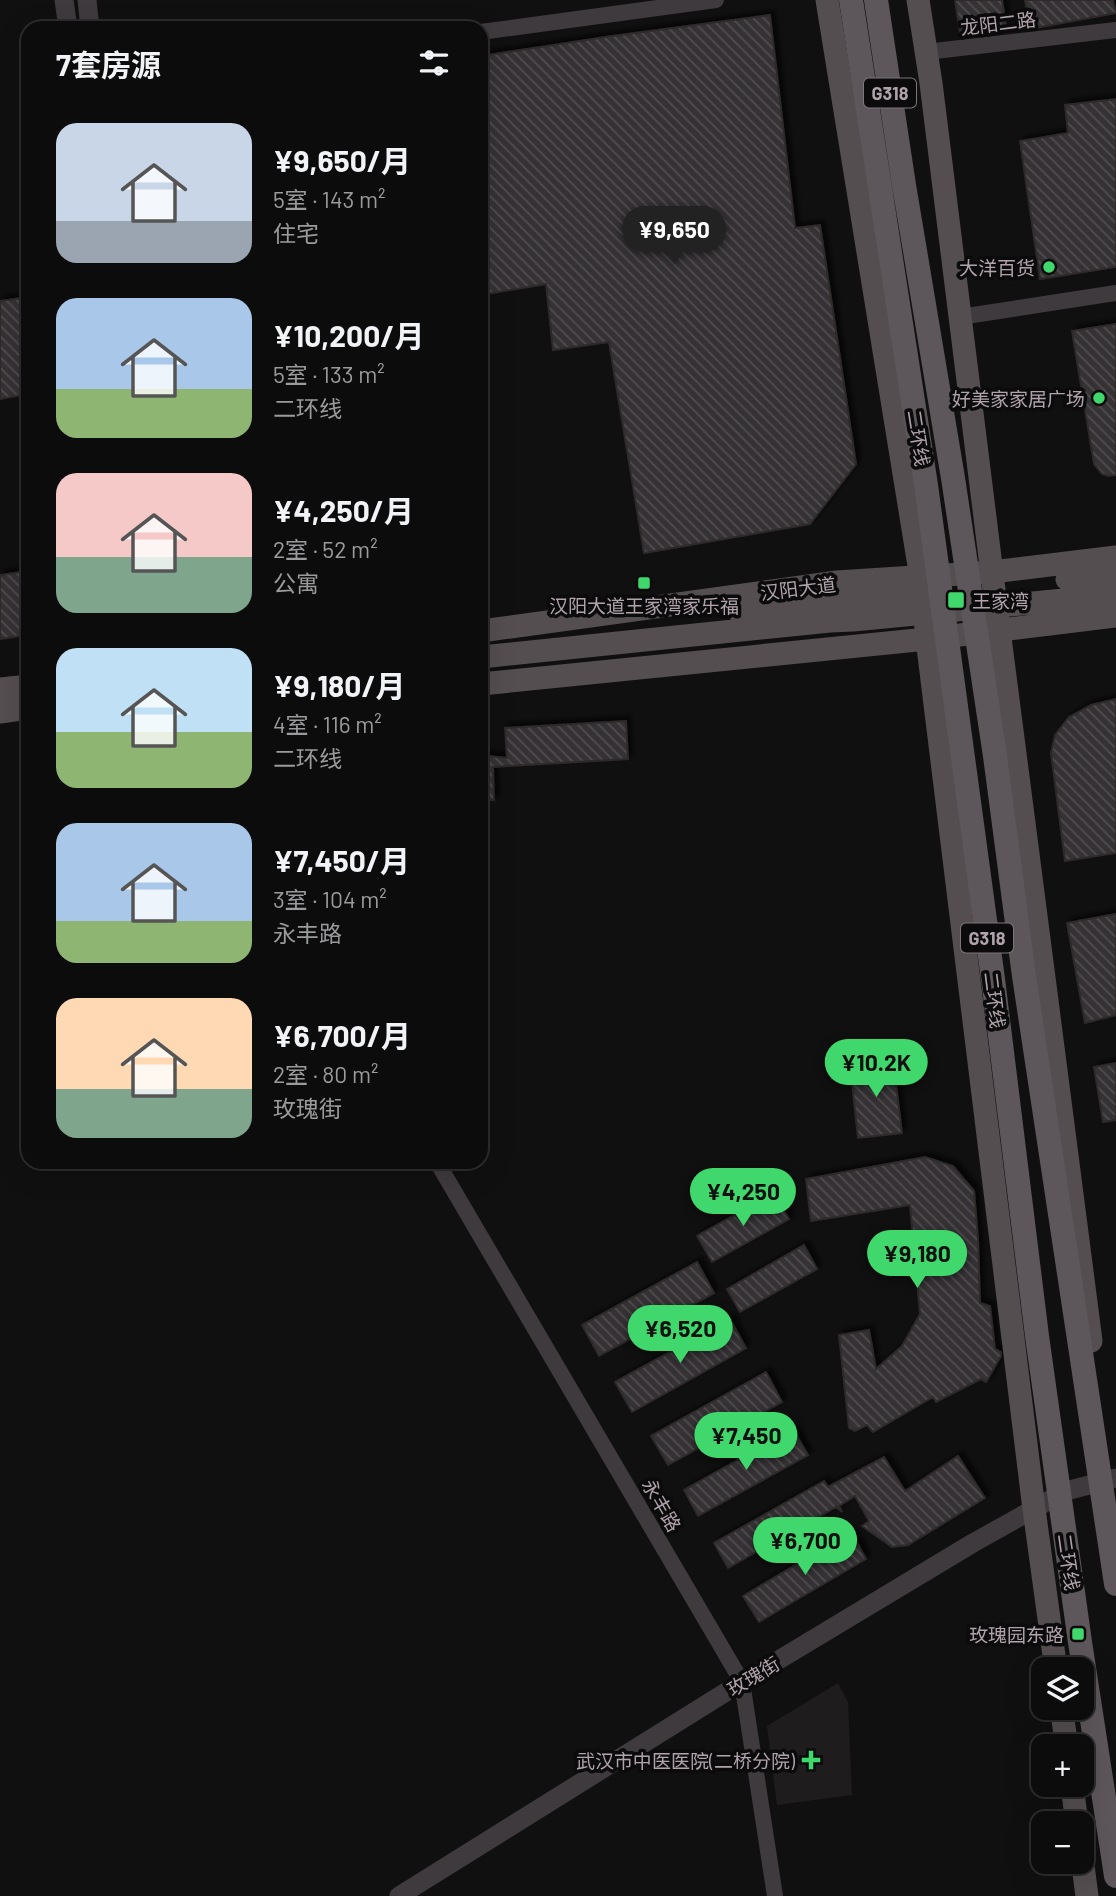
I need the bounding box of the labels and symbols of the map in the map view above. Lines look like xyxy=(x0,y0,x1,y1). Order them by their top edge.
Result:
street label: 龙阳二路 xyxy=(959,7,1037,39)
road number: G318 xyxy=(864,78,916,108)
pin: ¥9,650 xyxy=(617,206,731,266)
place label: 大洋百货 xyxy=(959,256,1035,279)
marker: 大洋百货 xyxy=(1041,259,1057,275)
place label: 好美家家居广场 xyxy=(952,387,1085,410)
marker: 好美家家居广场 xyxy=(1091,390,1107,406)
street label: 二环线 xyxy=(903,408,935,468)
street label: 汉阳大道 xyxy=(759,572,837,604)
marker: 汉阳大道王家湾家乐福 xyxy=(636,575,652,591)
place label: 王家湾 xyxy=(972,589,1029,612)
marker: 王家湾 xyxy=(946,590,966,610)
place label: 汉阳大道王家湾家乐福 xyxy=(549,594,739,617)
road number: G318 xyxy=(961,923,1013,953)
street label: 二环线 xyxy=(980,970,1010,1030)
pin: ¥10.2K xyxy=(819,1040,933,1099)
pin: ¥4,250 xyxy=(686,1168,800,1228)
pin: ¥9,180 xyxy=(860,1230,974,1290)
pin: ¥6,520 xyxy=(623,1306,737,1365)
pin: ¥7,450 xyxy=(689,1412,803,1472)
street label: 永丰路 xyxy=(638,1475,686,1535)
pin: ¥6,700 xyxy=(748,1518,862,1577)
street label: 二环线 xyxy=(1054,1532,1084,1592)
place label: 玫瑰园东路 xyxy=(969,1623,1064,1646)
marker: 玫瑰园东路 xyxy=(1070,1626,1086,1642)
street label: 玫瑰街 xyxy=(723,1651,783,1701)
place label: 武汉市中医医院(二桥分院) xyxy=(576,1749,796,1772)
marker: 武汉市中医医院(二桥分院) xyxy=(801,1750,821,1770)

